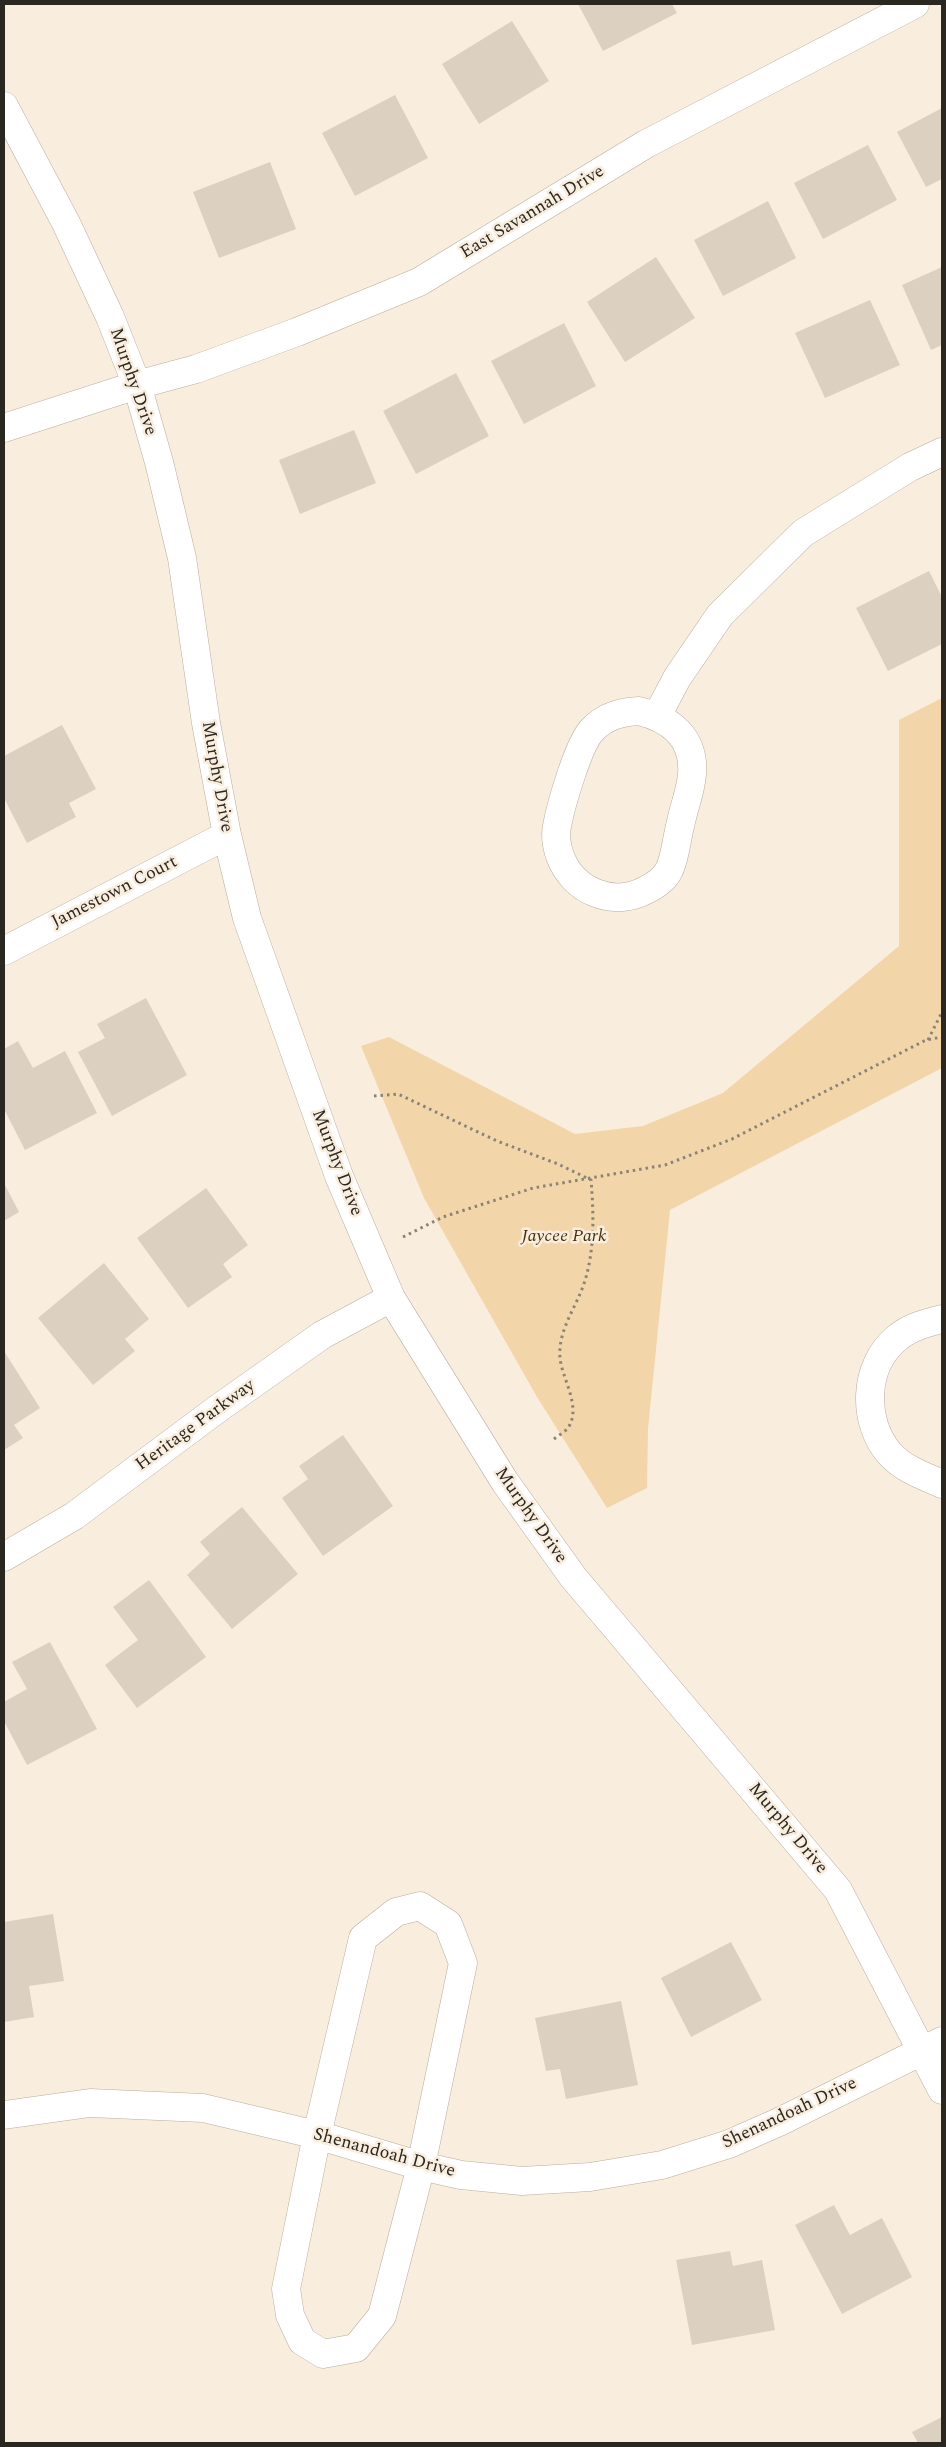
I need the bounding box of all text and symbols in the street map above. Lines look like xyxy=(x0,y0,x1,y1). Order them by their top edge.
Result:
street label: East Savannah Drive xyxy=(457,162,609,264)
street label: Murphy Drive xyxy=(104,325,160,439)
street label: Murphy Drive xyxy=(196,720,236,834)
street label: Jamestown Court xyxy=(49,852,181,934)
street label: Murphy Drive xyxy=(306,1107,366,1219)
park label: Jaycee Park xyxy=(522,1226,606,1248)
street label: Heritage Parkway xyxy=(132,1376,260,1476)
street label: Murphy Drive xyxy=(489,1464,571,1568)
street label: Murphy Drive xyxy=(743,1779,831,1879)
street label: Shenandoah Drive xyxy=(719,2073,861,2155)
street label: Shenandoah Drive xyxy=(311,2125,457,2183)

